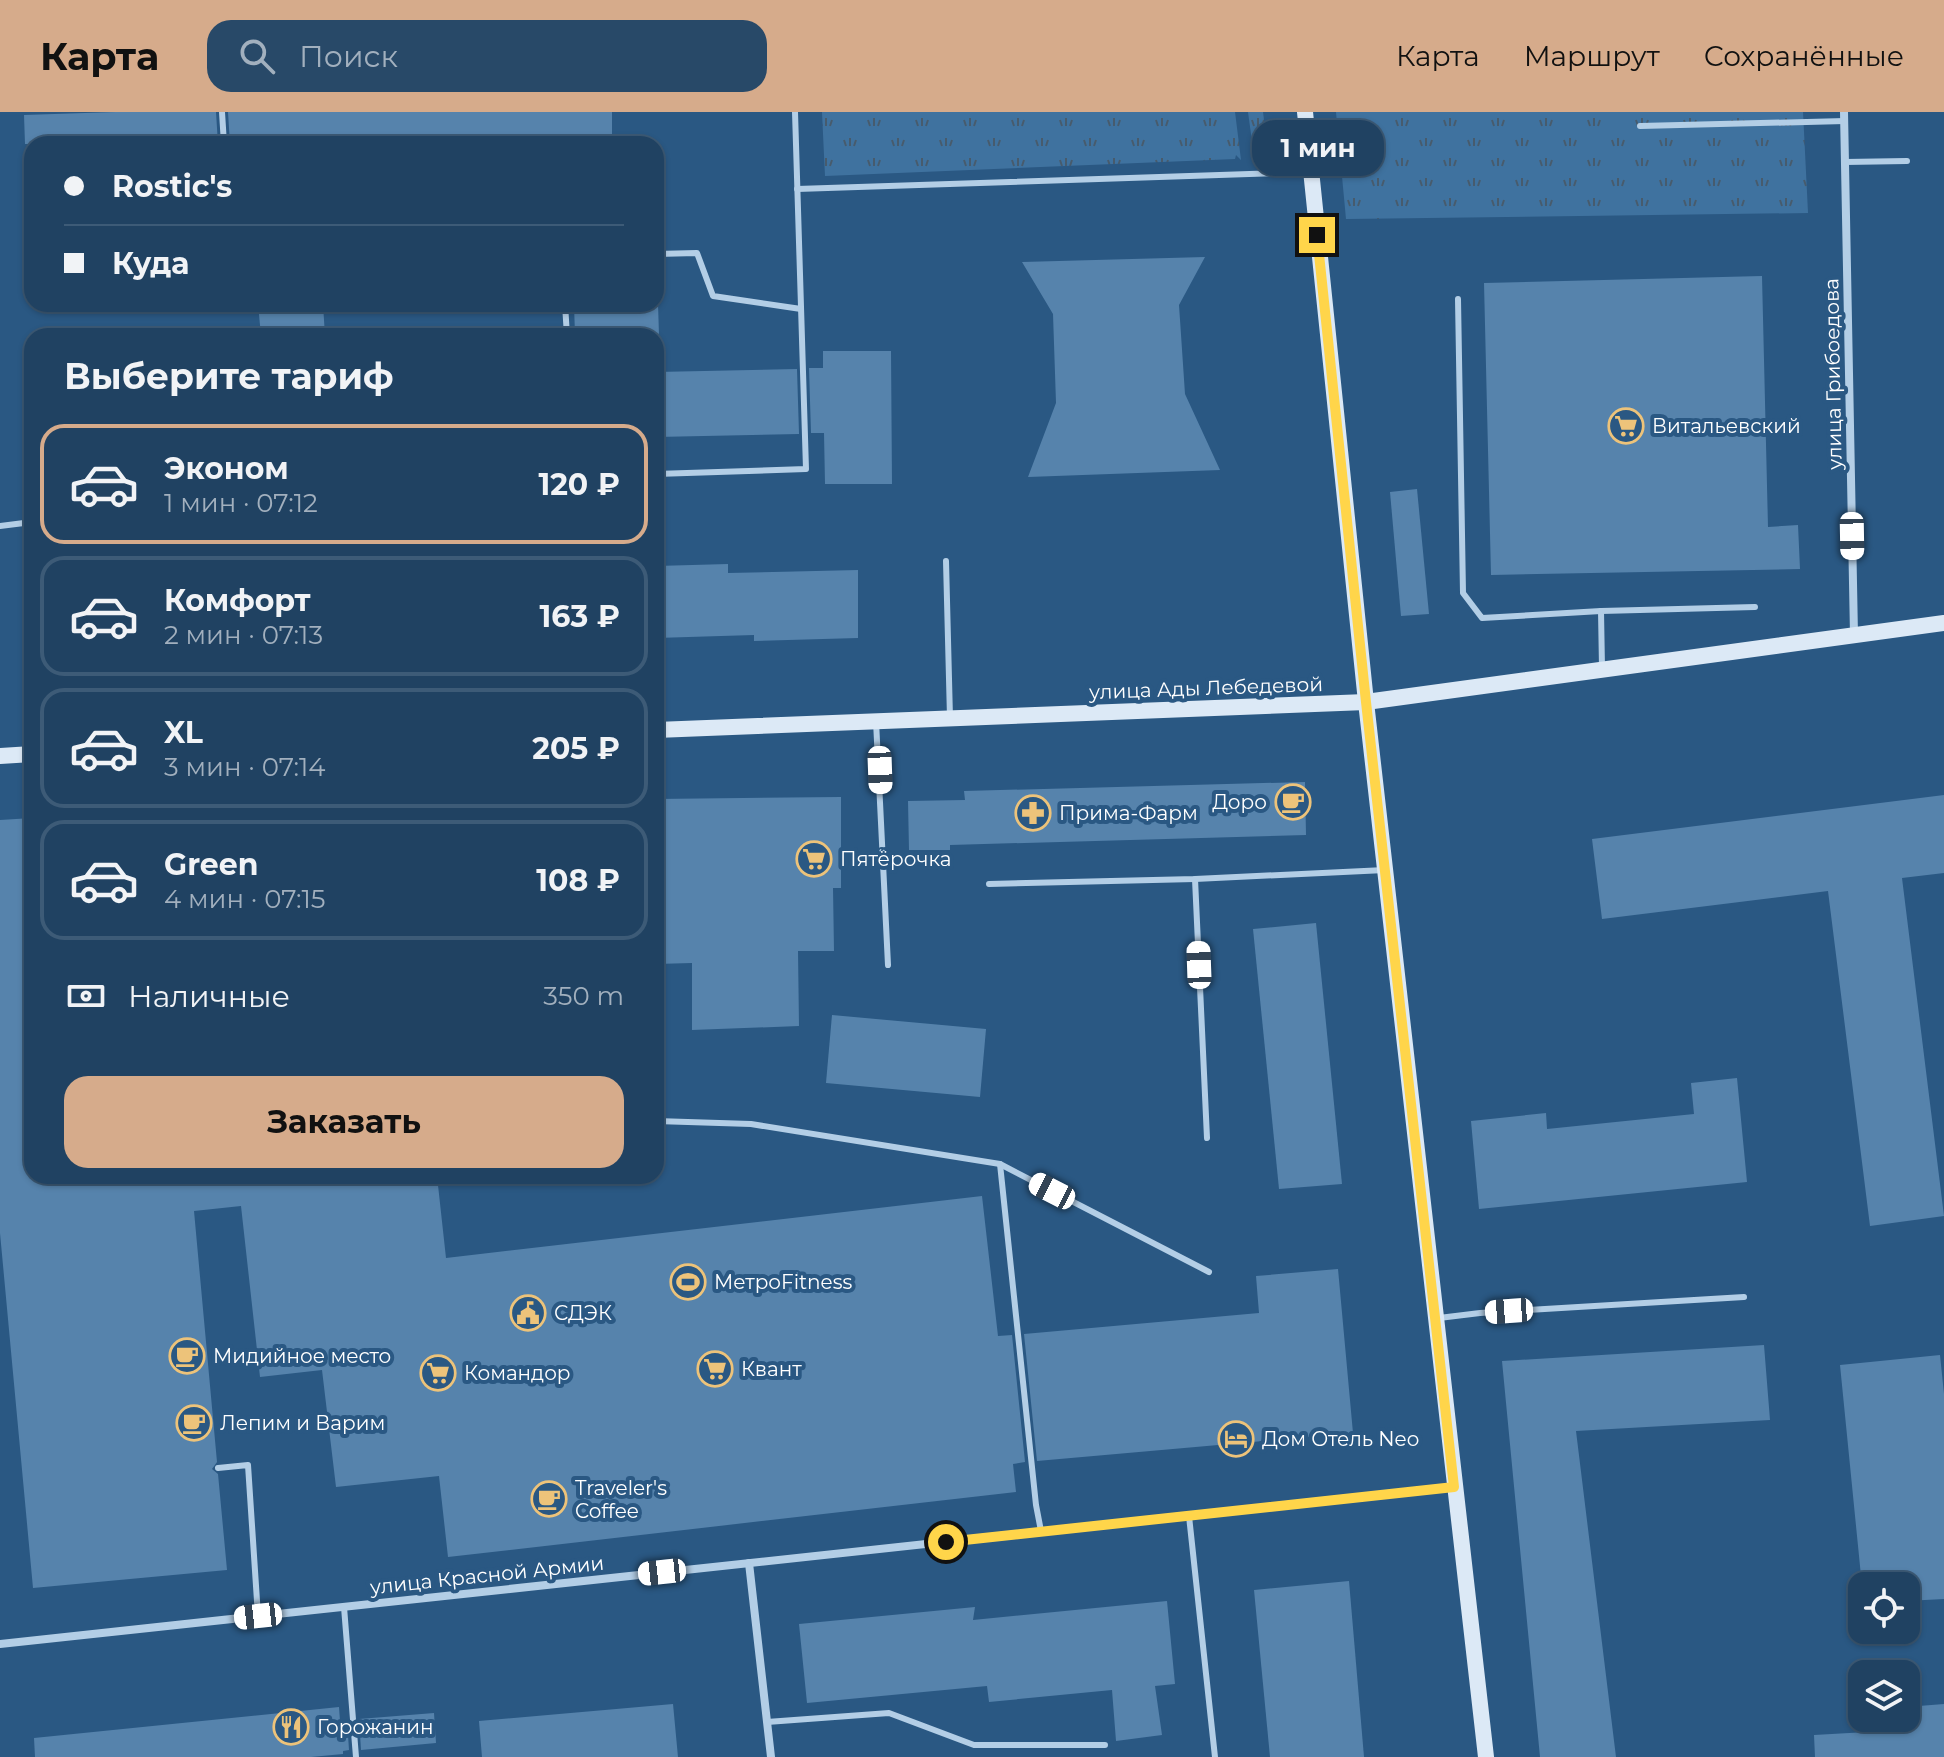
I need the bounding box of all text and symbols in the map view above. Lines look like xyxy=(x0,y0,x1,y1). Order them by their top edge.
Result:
search box xyxy=(207,20,767,92)
text: Карта xyxy=(40,33,159,80)
icon: search xyxy=(235,34,279,78)
text: Поиск xyxy=(299,38,398,75)
text: Карта xyxy=(1396,39,1480,73)
text: Маршрут xyxy=(1524,39,1660,73)
text: Сохранённые xyxy=(1704,39,1904,73)
callout: 1 мин xyxy=(1251,119,1383,175)
text: 1 мин xyxy=(1280,132,1356,164)
text: Rostic's xyxy=(112,168,232,205)
route end xyxy=(1299,217,1335,253)
text: Куда xyxy=(112,245,189,282)
street label: улица Грибоедова xyxy=(1819,278,1847,471)
text: Выберите тариф xyxy=(64,354,394,398)
supermarket icon: Витальевский xyxy=(1607,407,1645,445)
place label: Витальевский xyxy=(1652,414,1801,438)
icon: car xyxy=(68,448,140,520)
text: Эконом xyxy=(164,450,289,487)
text: 120 ₽ xyxy=(538,466,620,503)
text: 1 мин · 07:12 xyxy=(164,487,318,519)
car xyxy=(1840,512,1864,560)
icon: car xyxy=(68,580,140,652)
text: Комфорт xyxy=(164,582,311,619)
text: 163 ₽ xyxy=(540,598,620,635)
text: 2 мин · 07:13 xyxy=(164,619,323,651)
street label: улица Ады Лебедевой xyxy=(1088,672,1323,704)
icon: car xyxy=(68,712,140,784)
text: XL xyxy=(164,714,203,751)
text: 205 ₽ xyxy=(532,730,620,767)
car xyxy=(867,746,893,794)
text: 3 мин · 07:14 xyxy=(164,751,326,783)
cafe icon: Доро xyxy=(1274,783,1312,821)
place label: Доро xyxy=(1212,790,1267,814)
pharmacy icon: Прима-Фарм xyxy=(1014,794,1052,832)
place label: Прима-Фарм xyxy=(1059,801,1198,825)
supermarket icon: Пятёрочка xyxy=(795,840,833,878)
icon: car xyxy=(68,844,140,916)
text: Green xyxy=(164,846,258,883)
place label: Пятёрочка xyxy=(840,847,951,871)
text: 108 ₽ xyxy=(536,862,620,899)
text: 4 мин · 07:15 xyxy=(164,883,326,915)
car xyxy=(1186,941,1212,989)
icon: cash xyxy=(64,974,108,1018)
text: Наличные xyxy=(128,978,290,1015)
text: 350 m xyxy=(543,980,624,1012)
button: Заказать xyxy=(64,1076,624,1168)
car xyxy=(1025,1169,1079,1213)
sports icon: МетроFitness xyxy=(669,1263,707,1301)
place label: МетроFitness xyxy=(714,1270,852,1294)
public building icon: СДЭК xyxy=(509,1294,547,1332)
car xyxy=(1484,1297,1534,1325)
place label: СДЭК xyxy=(554,1301,612,1325)
cafe icon: Мидийное место xyxy=(168,1337,206,1375)
place label: Мидийное место xyxy=(213,1344,391,1368)
supermarket icon: Квант xyxy=(696,1350,734,1388)
supermarket icon: Командор xyxy=(419,1354,457,1392)
place label: Квант xyxy=(741,1357,802,1381)
place label: Командор xyxy=(464,1361,571,1385)
cafe icon: Лепим и Варим xyxy=(175,1404,213,1442)
place label: Лепим и Варим xyxy=(220,1411,385,1435)
hotel icon: Дом Отель Neo xyxy=(1217,1420,1255,1458)
place label: Дом Отель Neo xyxy=(1262,1427,1419,1451)
place label: Traveler's Coffee xyxy=(575,1476,667,1523)
cafe icon: Traveler's Coffee xyxy=(530,1480,568,1518)
route start xyxy=(928,1524,964,1560)
street label: улица Красной Армии xyxy=(368,1551,605,1599)
car xyxy=(637,1558,687,1586)
map controls xyxy=(1848,1572,1920,1732)
button: locate xyxy=(1848,1572,1920,1644)
car xyxy=(233,1602,283,1630)
button: layers xyxy=(1848,1660,1920,1732)
restaurant icon: Горожанин xyxy=(272,1708,310,1746)
place label: Горожанин xyxy=(317,1715,434,1739)

